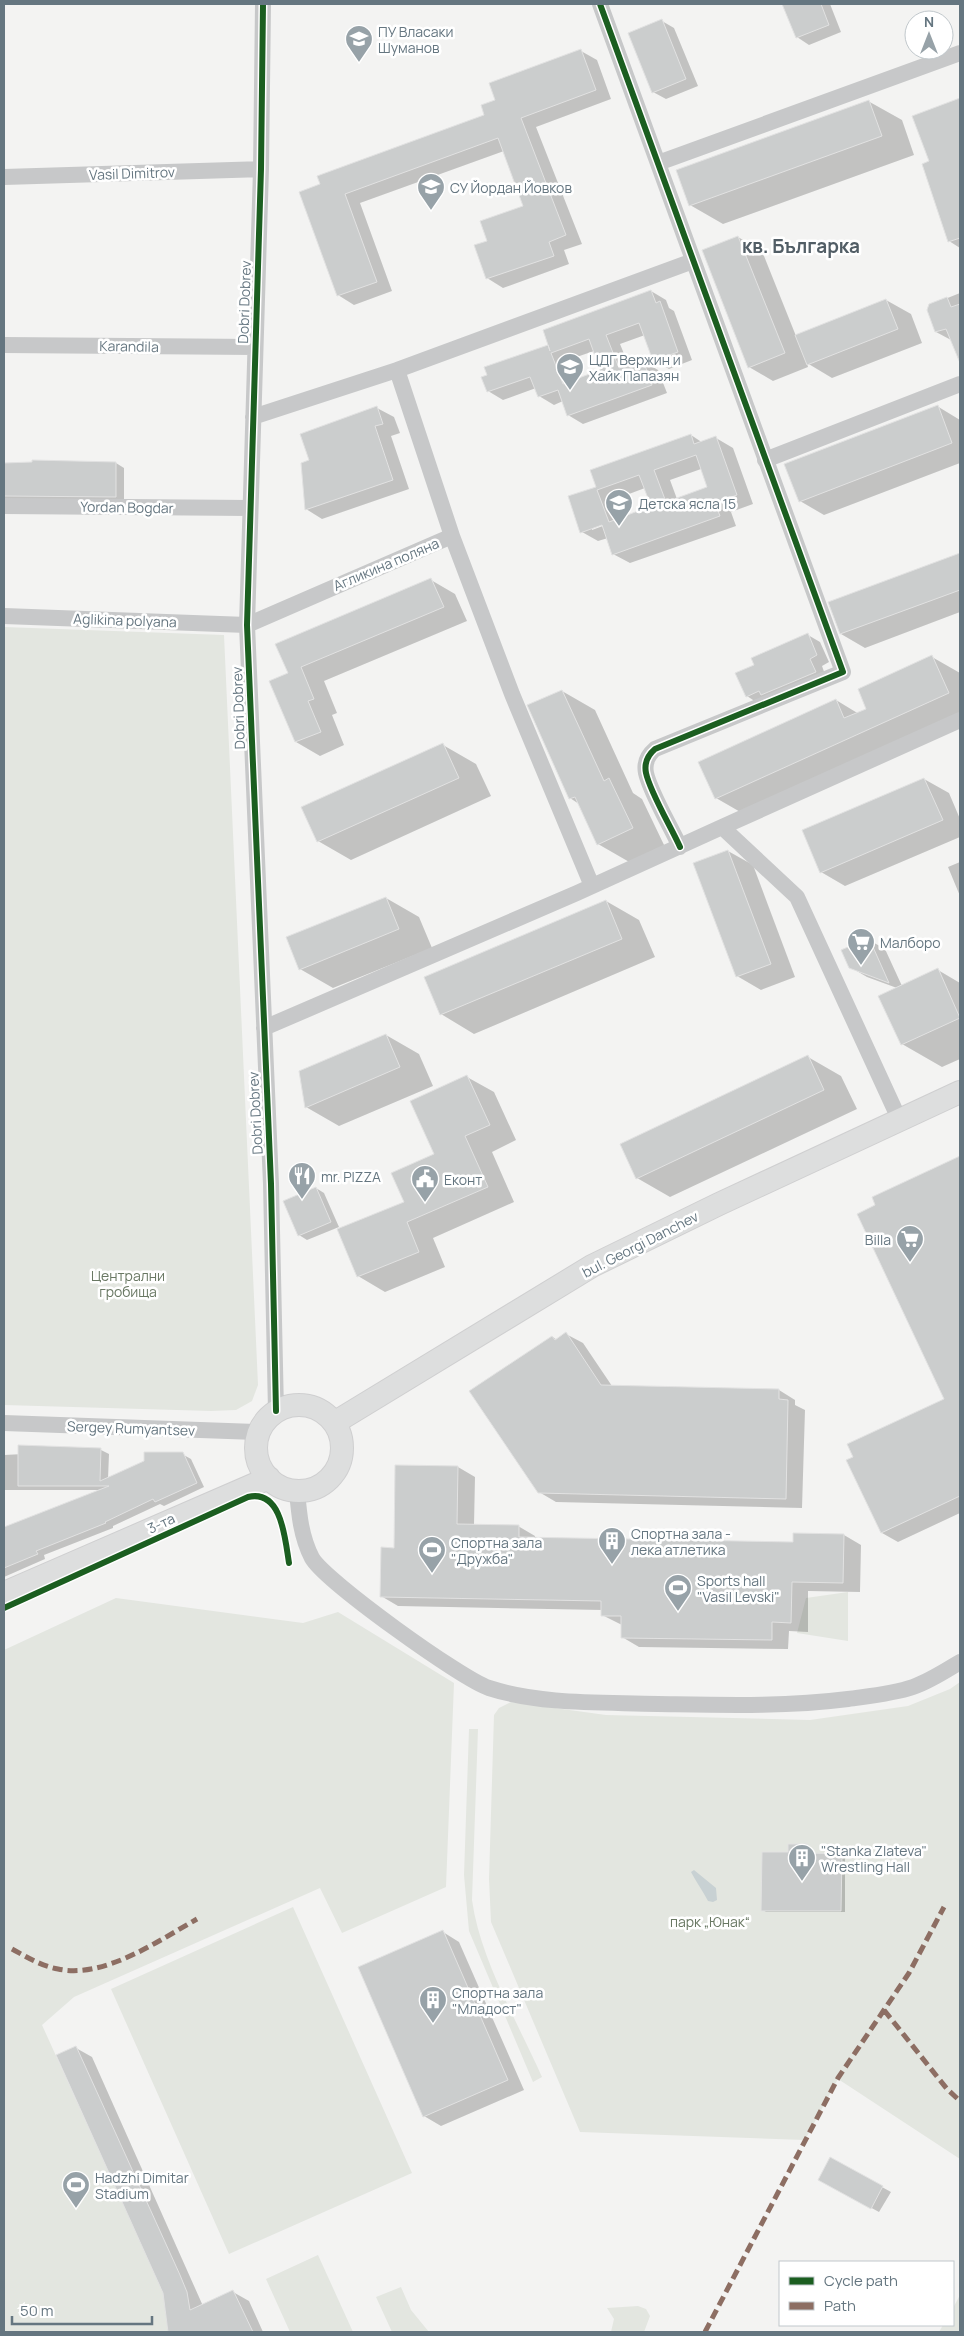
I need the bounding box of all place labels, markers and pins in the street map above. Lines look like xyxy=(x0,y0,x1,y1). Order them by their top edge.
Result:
place label: ПУ Власаки Шуманов xyxy=(378,22,453,57)
school or university icon: ПУ Власаки Шуманов xyxy=(344,24,374,63)
school or university icon: СУ Йордан Йовков xyxy=(416,172,446,211)
place label: СУ Йордан Йовков xyxy=(450,178,572,197)
place label: ЦДГ Вержин и Хайк Папазян xyxy=(589,350,681,385)
school or university icon: ЦДГ Вержин и Хайк Папазян xyxy=(555,352,585,391)
school or university icon: Детска ясла 15 xyxy=(604,488,634,527)
place label: Детска ясла 15 xyxy=(638,494,736,513)
supermarket icon: Малборо xyxy=(846,927,876,966)
place label: Малборо xyxy=(880,933,941,952)
restaurant icon: mr. PIZZA xyxy=(287,1161,317,1200)
public building icon: Еконт xyxy=(410,1164,440,1203)
place label: mr. PIZZA xyxy=(321,1167,381,1186)
place label: Еконт xyxy=(444,1170,482,1189)
supermarket icon: Billa xyxy=(895,1224,925,1263)
place label: Billa xyxy=(865,1230,891,1249)
place label: Спортна зала - лека атлетика xyxy=(631,1524,731,1559)
building icon: Спортна зала - лека атлетика xyxy=(597,1526,627,1565)
place label: Спортна зала "Дружба" xyxy=(451,1533,542,1568)
sports icon: Спортна зала "Дружба" xyxy=(417,1535,447,1574)
place label: Sports hall "Vasil Levski" xyxy=(697,1571,780,1606)
sports icon: Sports hall "Vasil Levski" xyxy=(663,1573,693,1612)
place label: "Stanka Zlateva" Wrestling Hall xyxy=(821,1841,927,1876)
building icon: "Stanka Zlateva" Wrestling Hall xyxy=(787,1843,817,1882)
place label: Спортна зала "Младост" xyxy=(452,1983,543,2018)
building icon: Спортна зала "Младост" xyxy=(418,1985,448,2024)
place label: Hadzhi Dimitar Stadium xyxy=(95,2168,189,2203)
sports icon: Hadzhi Dimitar Stadium xyxy=(61,2170,91,2209)

